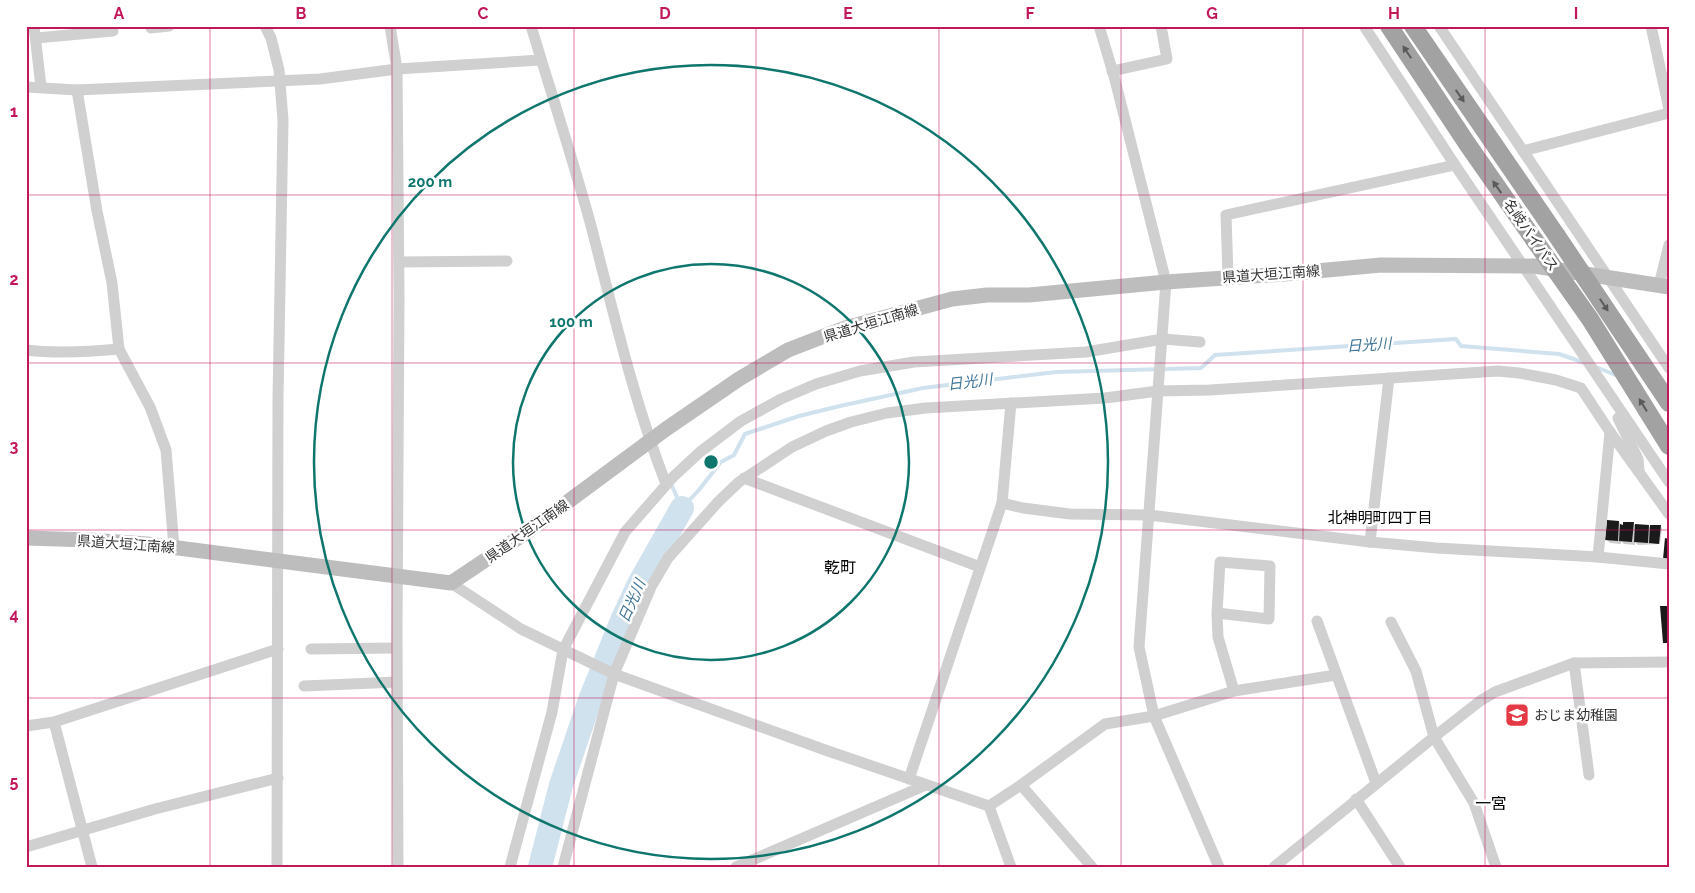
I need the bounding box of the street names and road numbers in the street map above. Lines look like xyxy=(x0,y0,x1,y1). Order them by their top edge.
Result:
street label: 名岐バイパス xyxy=(1500,196,1562,274)
street label: 県道大垣江南線 xyxy=(1222,263,1320,285)
street label: 県道大垣江南線 xyxy=(822,301,920,345)
street label: 県道大垣江南線 xyxy=(482,496,572,566)
street label: 県道大垣江南線 xyxy=(77,533,175,555)

